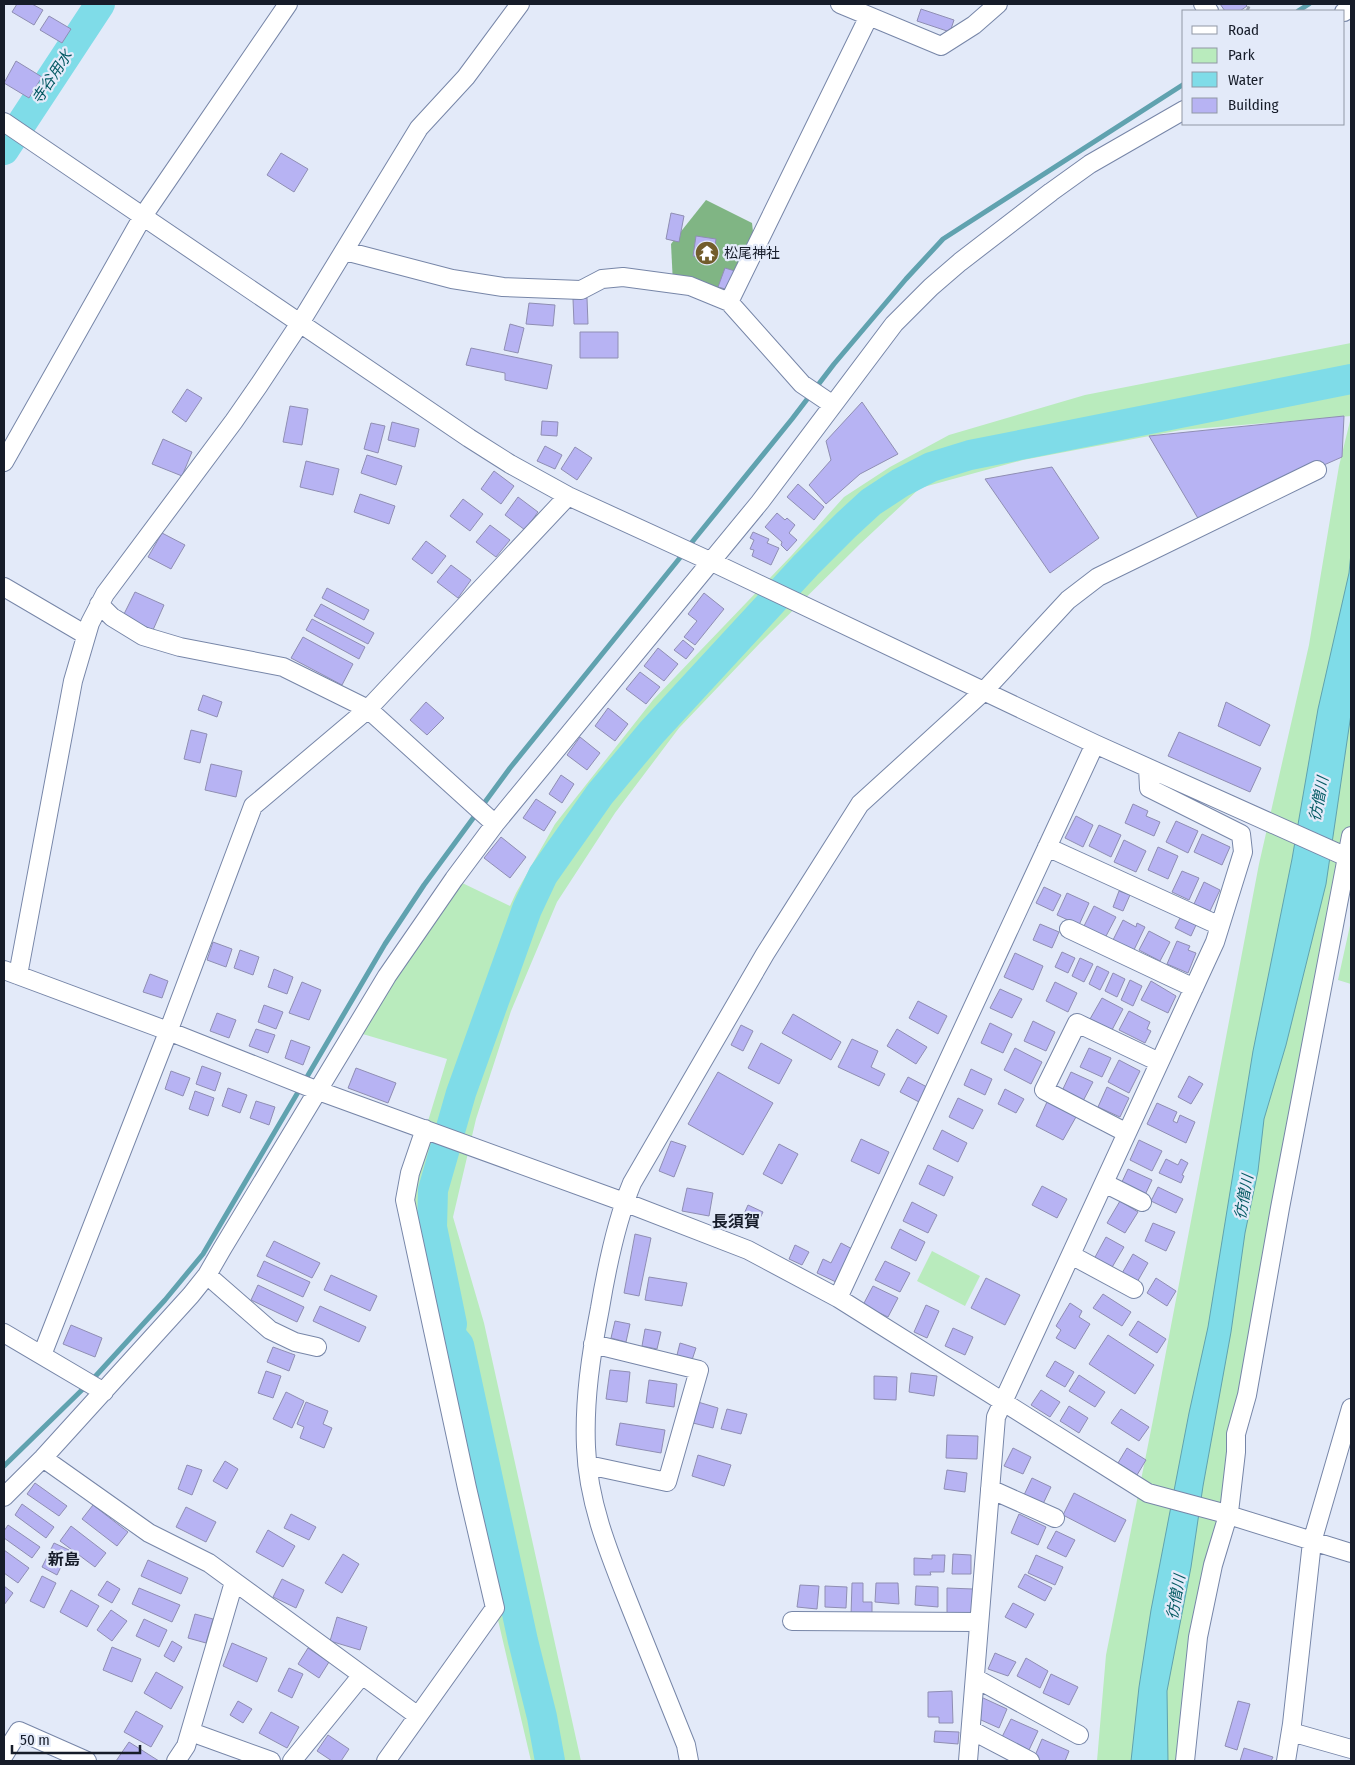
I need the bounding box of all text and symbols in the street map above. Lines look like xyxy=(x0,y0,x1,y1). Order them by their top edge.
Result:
legend xyxy=(1182,10,1345,125)
text: Road xyxy=(1228,21,1259,39)
water label: 寺谷用水 xyxy=(28,45,77,107)
text: Park xyxy=(1228,46,1255,64)
text: Water xyxy=(1228,71,1264,89)
text: Building xyxy=(1228,96,1279,114)
temple icon: 松尾神社 xyxy=(694,240,720,266)
place label: 松尾神社 xyxy=(724,245,780,262)
water label: 彷僧川 xyxy=(1306,773,1333,823)
water label: 彷僧川 xyxy=(1231,1171,1257,1221)
district label: 長須賀 xyxy=(712,1212,760,1231)
district label: 新島 xyxy=(48,1550,80,1569)
water label: 彷僧川 xyxy=(1163,1571,1189,1621)
scale bar xyxy=(12,1722,140,1754)
text: 50 m xyxy=(20,1731,50,1749)

